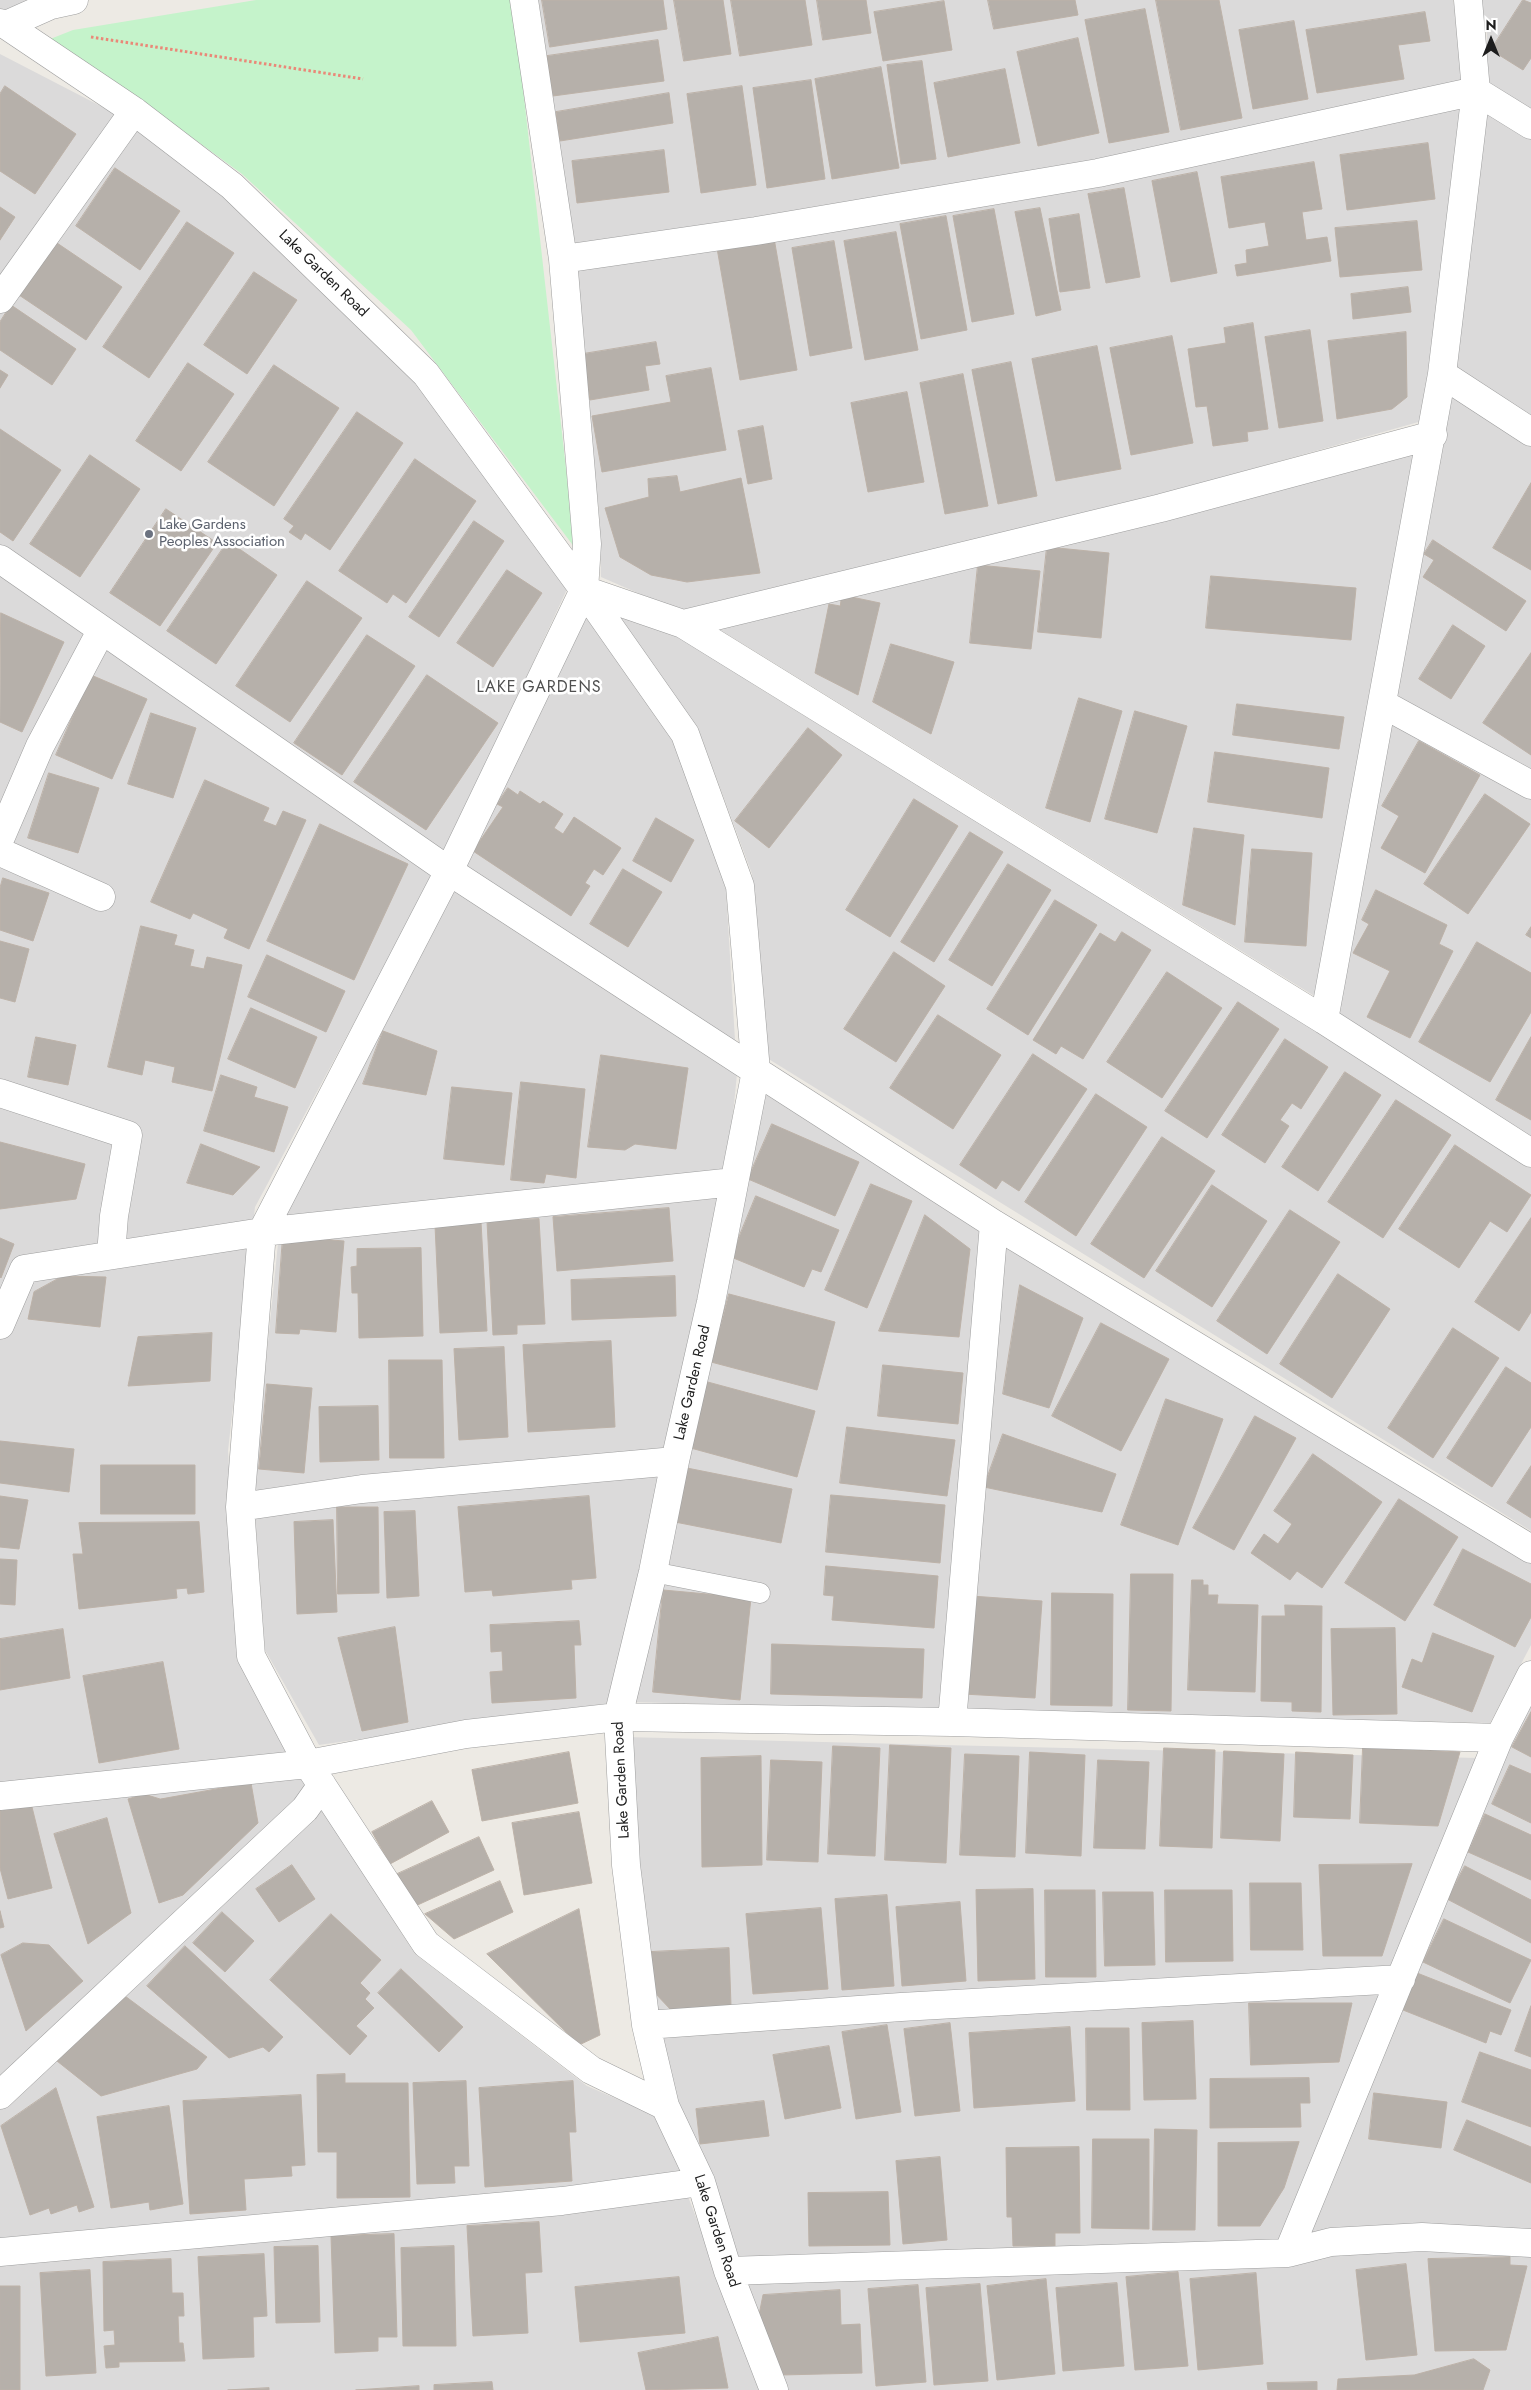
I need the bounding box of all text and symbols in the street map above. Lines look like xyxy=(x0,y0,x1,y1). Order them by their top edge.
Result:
north arrow xyxy=(1466,15,1516,65)
text: N xyxy=(1485,15,1497,35)
street label: Lake Garden Road xyxy=(274,227,372,321)
place label: Lake Gardens Peoples Association xyxy=(159,516,285,551)
marker: Lake Gardens Peoples Association xyxy=(143,528,155,540)
district label: LAKE GARDENS xyxy=(475,678,603,698)
street label: Lake Garden Road xyxy=(671,1324,715,1442)
street label: Lake Garden Road xyxy=(610,1721,634,1839)
street label: Lake Garden Road xyxy=(689,2172,743,2290)

